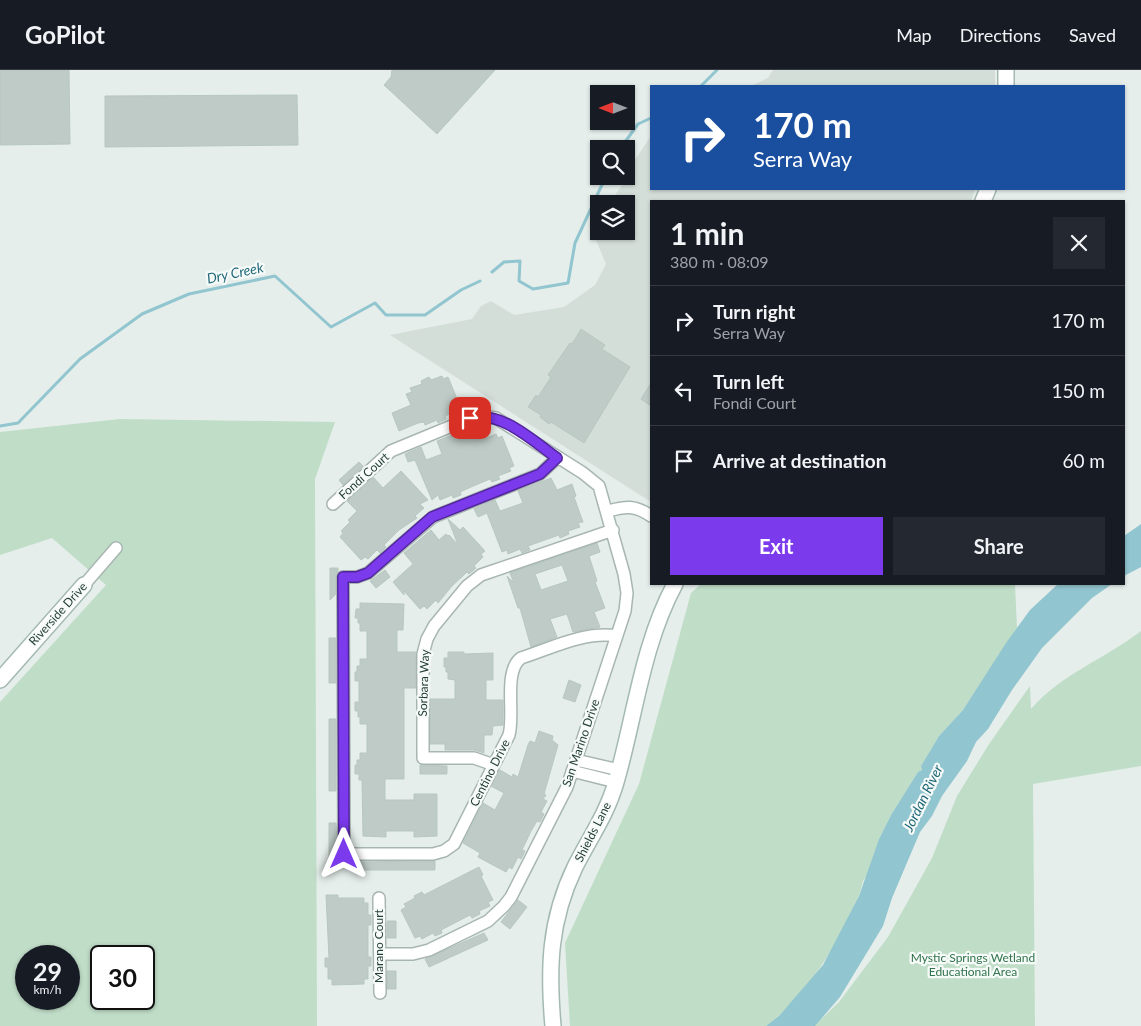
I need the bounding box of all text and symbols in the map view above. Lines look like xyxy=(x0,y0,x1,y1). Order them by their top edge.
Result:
text: GoPilot xyxy=(25,20,105,49)
text: Map xyxy=(896,24,932,46)
text: Directions xyxy=(960,24,1041,46)
text: Saved xyxy=(1069,24,1116,46)
north arrow xyxy=(590,85,635,130)
map controls xyxy=(590,85,635,240)
text: 170 m xyxy=(753,103,852,145)
icon: right xyxy=(670,105,735,170)
button: search xyxy=(590,140,635,185)
text: Serra Way xyxy=(753,145,852,172)
button: layers xyxy=(590,195,635,240)
text: 1 min xyxy=(670,215,744,251)
button: close xyxy=(1053,217,1105,269)
text: 380 m · 08:09 xyxy=(670,252,769,271)
water label: Dry Creek xyxy=(205,258,265,287)
text: Turn right xyxy=(713,300,795,323)
icon: right xyxy=(670,307,698,335)
text: 170 m xyxy=(1051,309,1105,332)
text: Serra Way xyxy=(713,323,785,342)
text: Turn left xyxy=(713,370,784,393)
icon: left xyxy=(670,377,698,405)
text: 150 m xyxy=(1051,379,1105,402)
text: Fondi Court xyxy=(713,393,796,412)
pin xyxy=(449,397,491,439)
icon: arrive xyxy=(456,404,484,432)
icon: arrive xyxy=(670,447,698,475)
street label: Fondi Court xyxy=(335,449,392,502)
text: Arrive at destination xyxy=(713,449,886,472)
text: 60 m xyxy=(1062,449,1105,472)
button: Exit xyxy=(670,517,883,575)
button: Share xyxy=(893,517,1105,575)
street label: Riverside Drive xyxy=(25,579,90,648)
street label: Sorbara Way xyxy=(415,648,432,717)
street label: San Marino Drive xyxy=(559,697,603,789)
street label: Centino Drive xyxy=(466,737,513,809)
water label: Jordan River xyxy=(899,762,946,835)
street label: Shields Lane xyxy=(571,799,614,864)
position arrow xyxy=(317,827,369,879)
street label: Marano Court xyxy=(371,908,386,983)
speed limit sign: 30 xyxy=(90,945,155,1010)
park label: Mystic Springs Wetland Educational Area xyxy=(911,950,1035,979)
text: 29 xyxy=(33,956,62,986)
text: km/h xyxy=(33,982,62,997)

